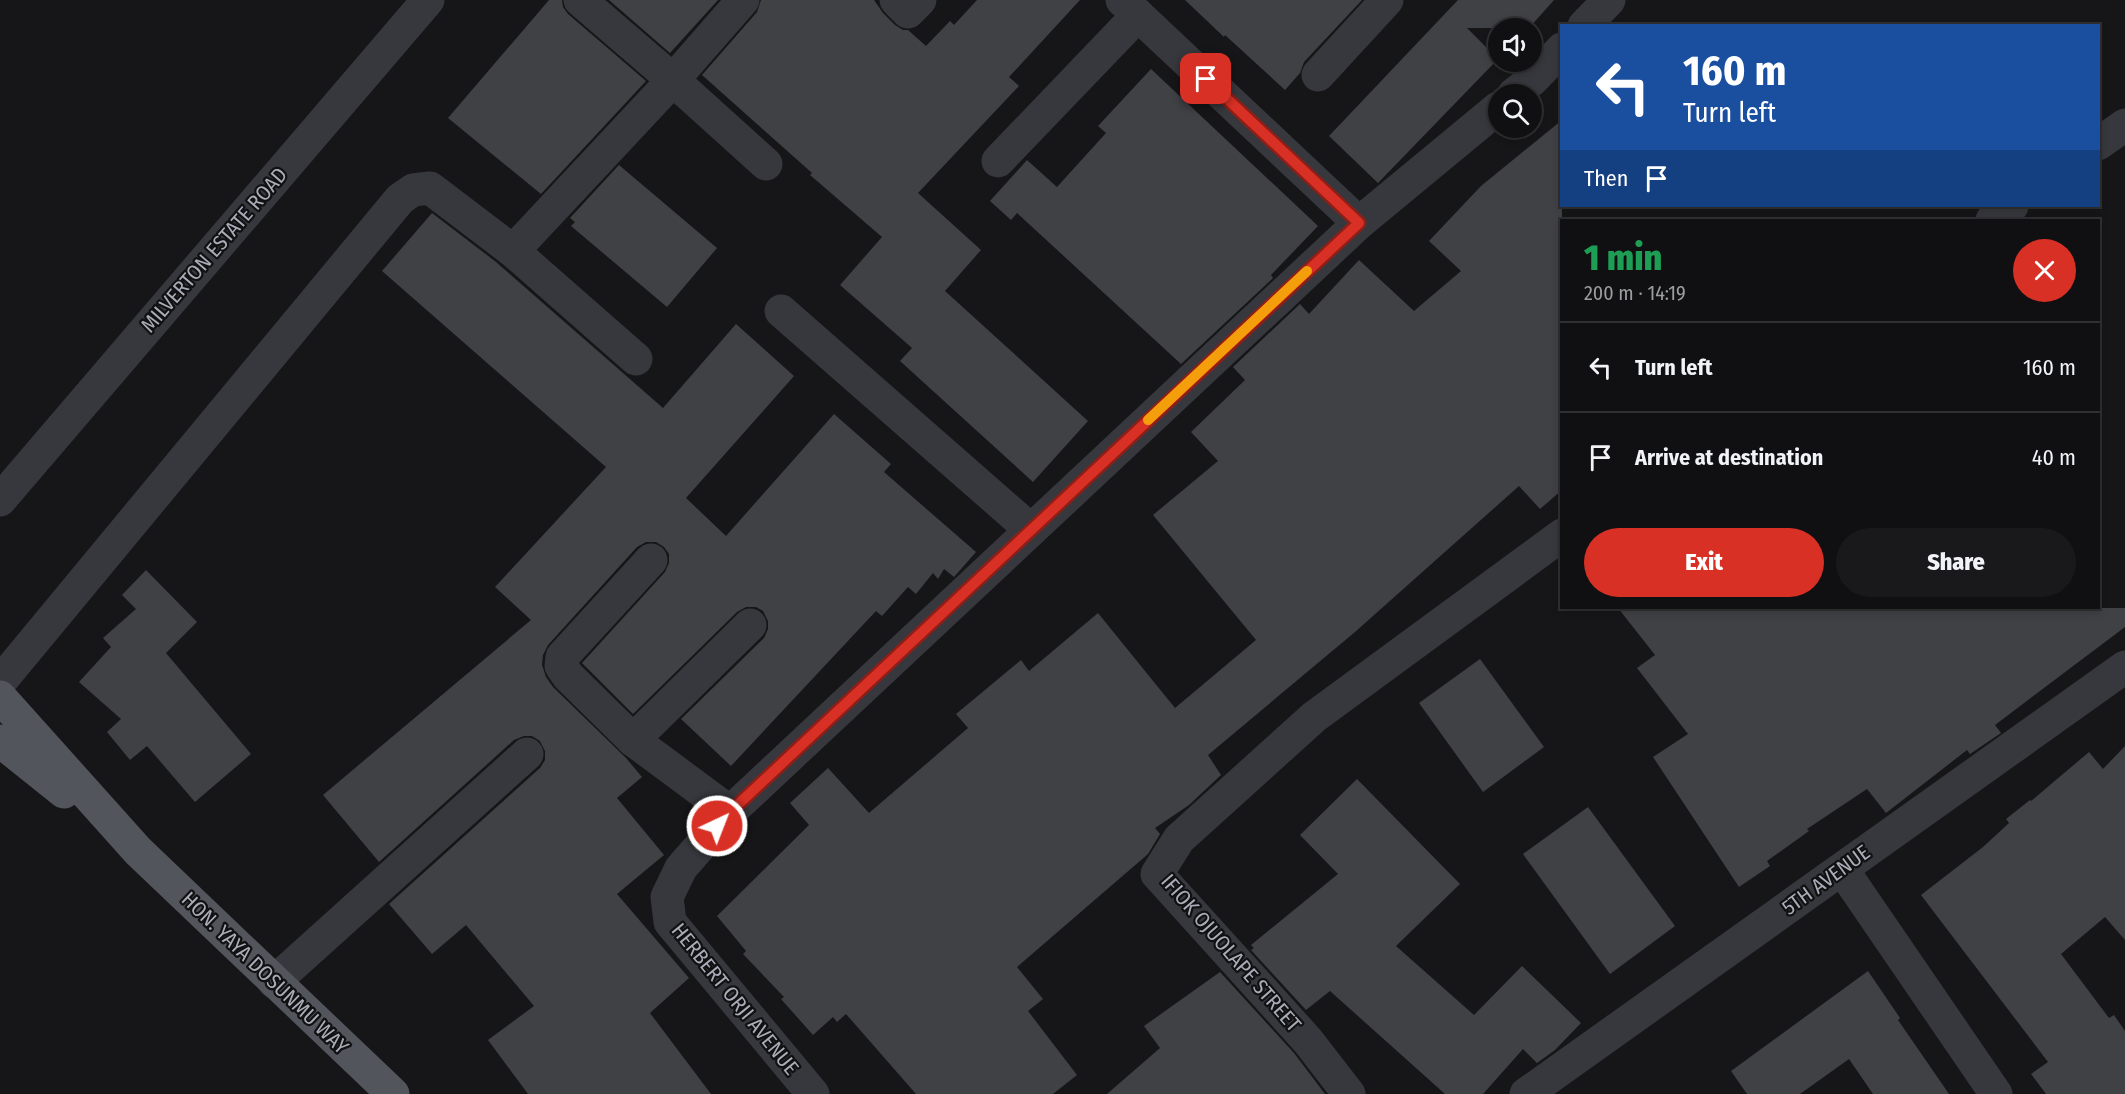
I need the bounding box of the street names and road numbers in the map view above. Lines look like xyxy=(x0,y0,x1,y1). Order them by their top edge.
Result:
street label: MILVERTON ESTATE ROAD xyxy=(135,162,293,338)
street label: 5TH AVENUE xyxy=(1777,839,1875,921)
street label: IFIOK OJUOLAPE STREET xyxy=(1155,869,1307,1037)
street label: HON. YAYA DOSUNMU WAY xyxy=(176,886,354,1060)
street label: HERBERT ORJI AVENUE xyxy=(666,918,804,1080)

